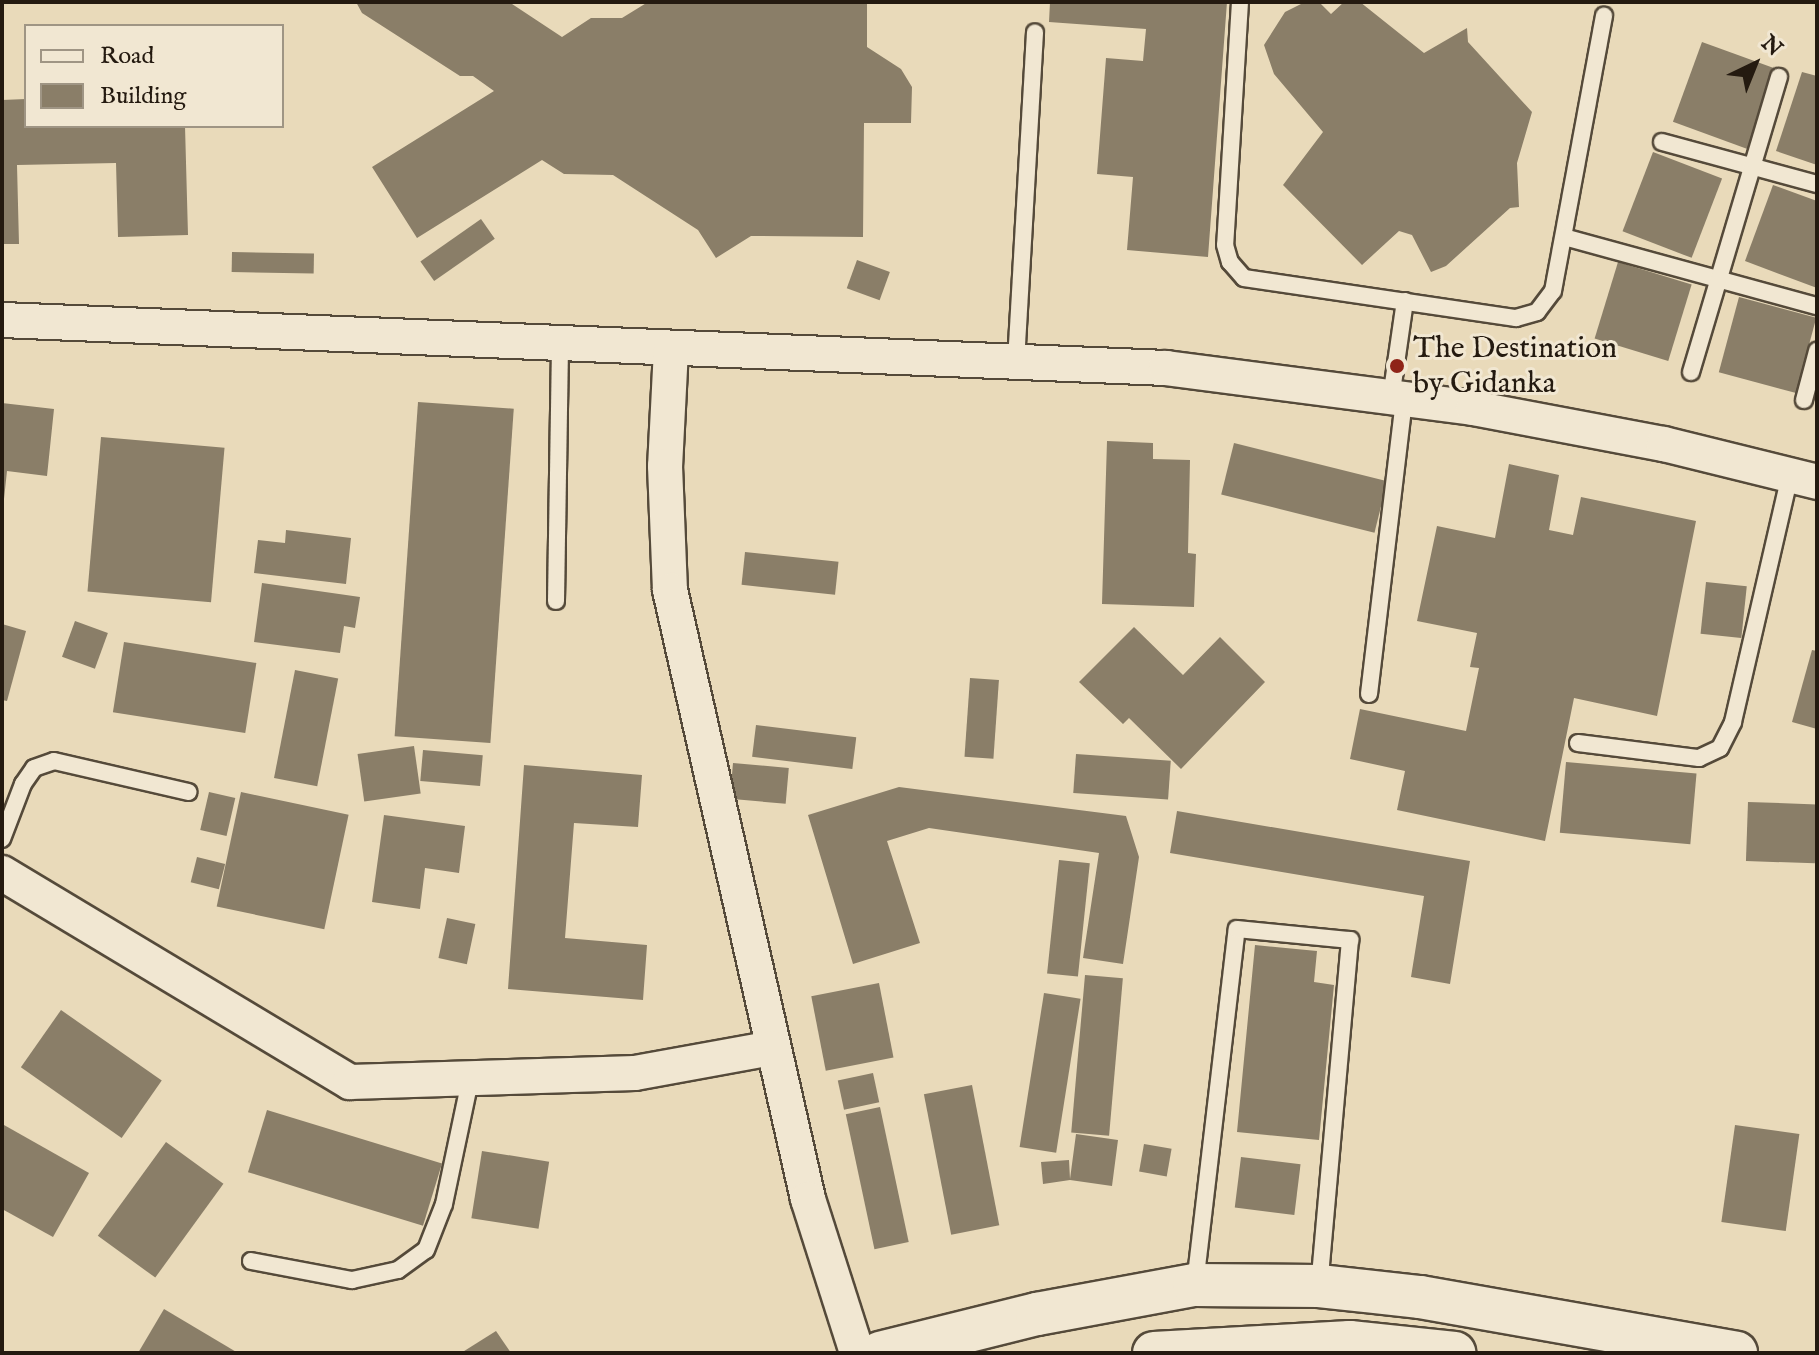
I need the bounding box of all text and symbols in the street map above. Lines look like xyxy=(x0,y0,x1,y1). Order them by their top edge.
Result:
legend xyxy=(24,24,284,128)
north arrow xyxy=(1715,24,1795,104)
text: N xyxy=(1755,30,1788,63)
text: Road xyxy=(100,41,154,72)
text: Building xyxy=(100,81,186,112)
place label: The Destination by Gidanka xyxy=(1413,331,1617,402)
marker: The Destination by Gidanka xyxy=(1388,357,1406,375)

